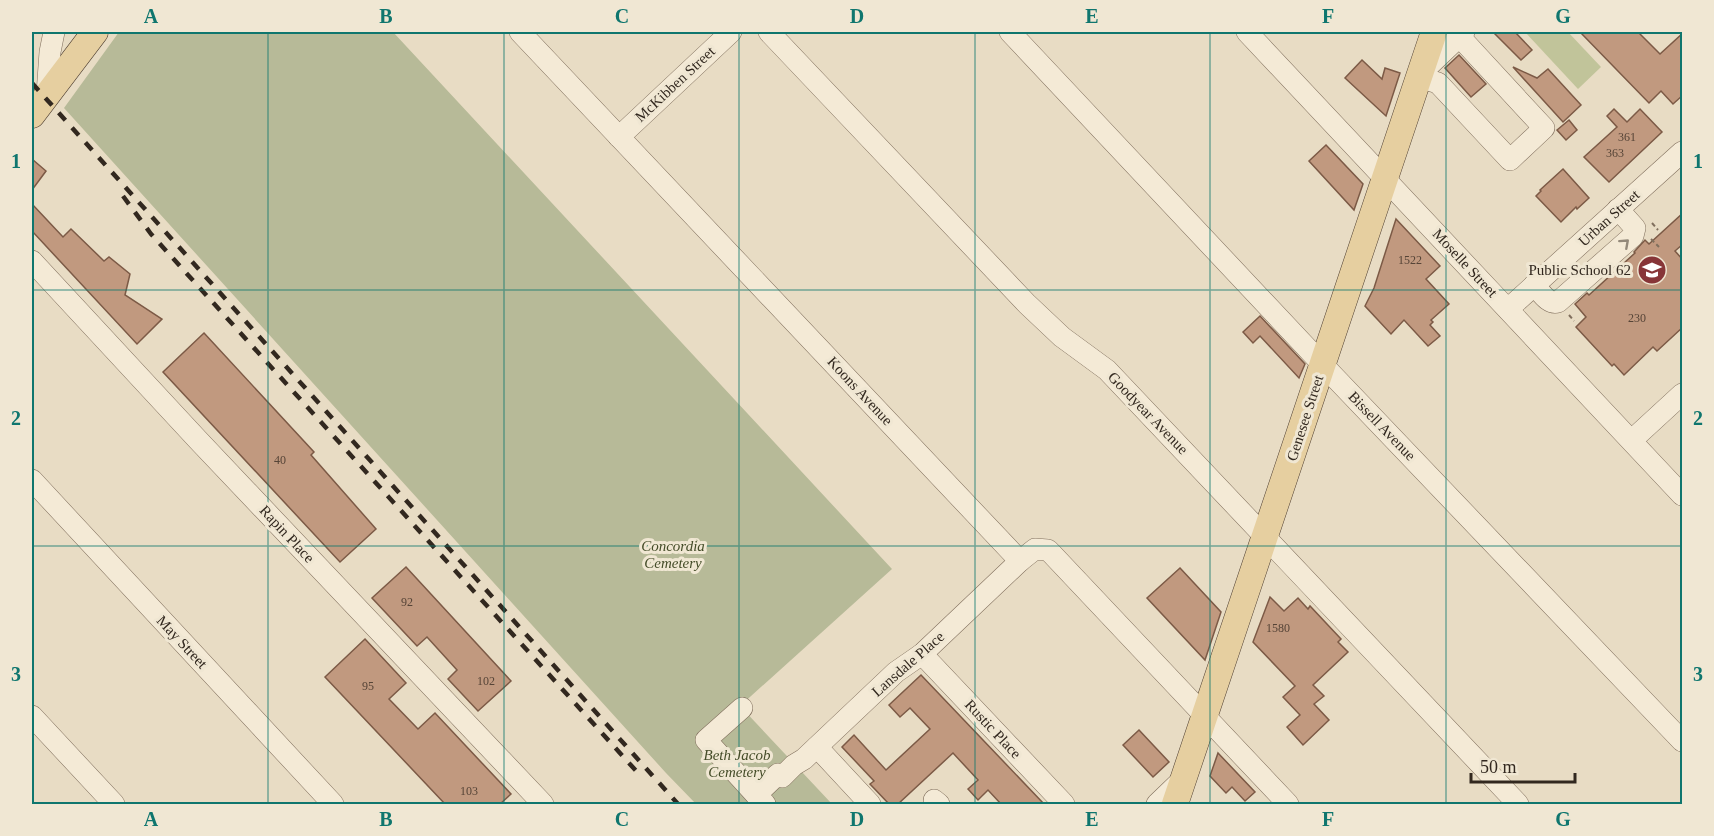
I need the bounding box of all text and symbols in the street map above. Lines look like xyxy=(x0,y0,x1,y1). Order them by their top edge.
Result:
text: A xyxy=(144,5,159,27)
text: B xyxy=(379,5,393,27)
text: C xyxy=(615,5,629,27)
text: D xyxy=(850,5,864,27)
text: E xyxy=(1085,5,1099,27)
text: F xyxy=(1322,5,1334,27)
text: G xyxy=(1555,5,1571,27)
street label: McKibben Street xyxy=(632,42,719,125)
house number: 361 xyxy=(1618,130,1636,144)
house number: 363 xyxy=(1606,146,1624,160)
text: 1 xyxy=(11,150,21,172)
text: 1 xyxy=(1693,150,1703,172)
street label: Urban Street xyxy=(1575,186,1643,249)
street label: Moselle Street xyxy=(1429,226,1501,301)
one-way arrow xyxy=(1618,239,1629,250)
house number: 1522 xyxy=(1398,253,1422,267)
school or university icon: Public School 62 xyxy=(1636,254,1668,286)
place label: Public School 62 xyxy=(1528,262,1631,278)
house number: 230 xyxy=(1628,311,1646,325)
street label: Koons Avenue xyxy=(824,353,896,429)
street label: Goodyear Avenue xyxy=(1105,369,1191,458)
street label: Genesee Street xyxy=(1284,372,1327,463)
street label: Bissell Avenue xyxy=(1345,388,1419,464)
text: 2 xyxy=(11,407,21,429)
text: 2 xyxy=(1693,407,1703,429)
house number: 40 xyxy=(274,453,286,467)
street label: Rapin Place xyxy=(257,502,318,566)
park label: Concordia Cemetery xyxy=(641,538,705,571)
house number: 92 xyxy=(401,595,413,609)
street label: May Street xyxy=(154,612,211,672)
house number: 1580 xyxy=(1266,621,1290,635)
street label: Lansdale Place xyxy=(869,628,948,700)
text: 3 xyxy=(11,663,21,685)
text: 3 xyxy=(1693,663,1703,685)
house number: 102 xyxy=(477,674,495,688)
house number: 95 xyxy=(362,679,374,693)
street label: Rustic Place xyxy=(962,696,1025,762)
scale bar xyxy=(1471,746,1574,784)
park label: Beth Jacob Cemetery xyxy=(703,747,771,780)
text: 50 m xyxy=(1480,757,1517,777)
house number: 103 xyxy=(460,784,478,798)
text: A xyxy=(144,808,159,830)
text: B xyxy=(379,808,393,830)
text: C xyxy=(615,808,629,830)
text: D xyxy=(850,808,864,830)
text: E xyxy=(1085,808,1099,830)
text: F xyxy=(1322,808,1334,830)
text: G xyxy=(1555,808,1571,830)

